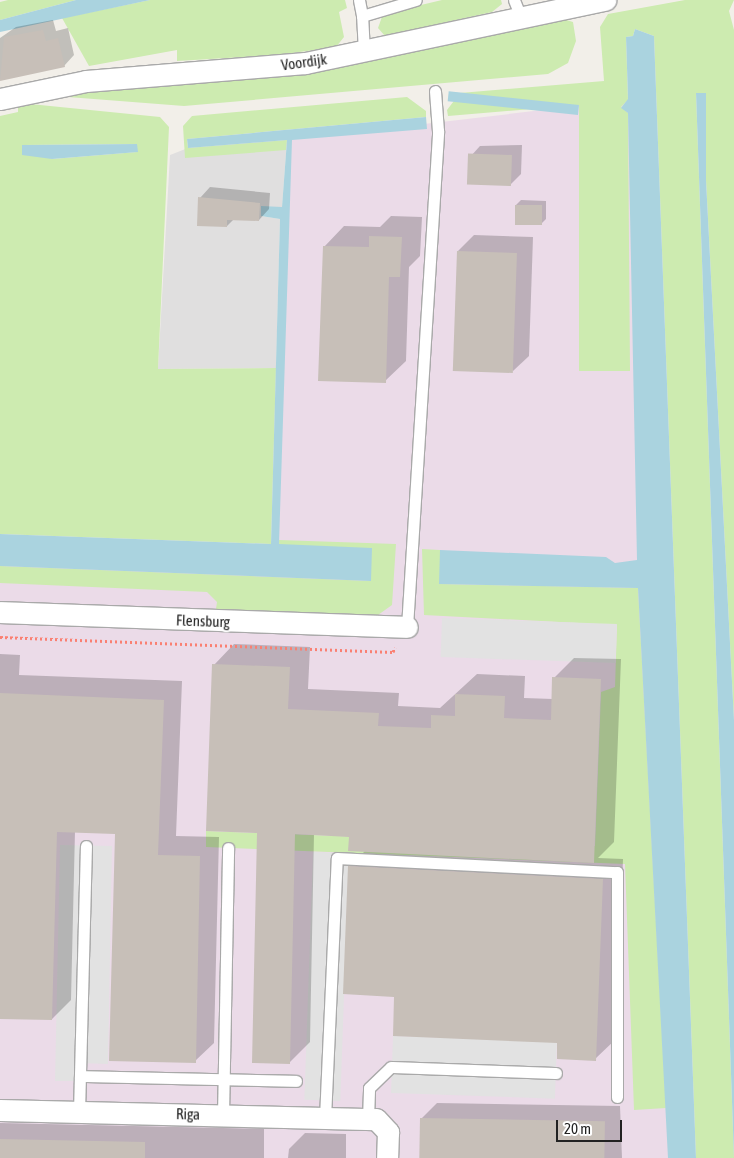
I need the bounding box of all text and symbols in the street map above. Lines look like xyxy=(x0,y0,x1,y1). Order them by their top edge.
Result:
street label: Voordijk xyxy=(280,50,328,74)
street label: Flensburg xyxy=(176,611,230,631)
street label: Riga xyxy=(176,1105,200,1123)
scale bar xyxy=(559,1110,625,1142)
text: 20 m xyxy=(564,1120,591,1137)

